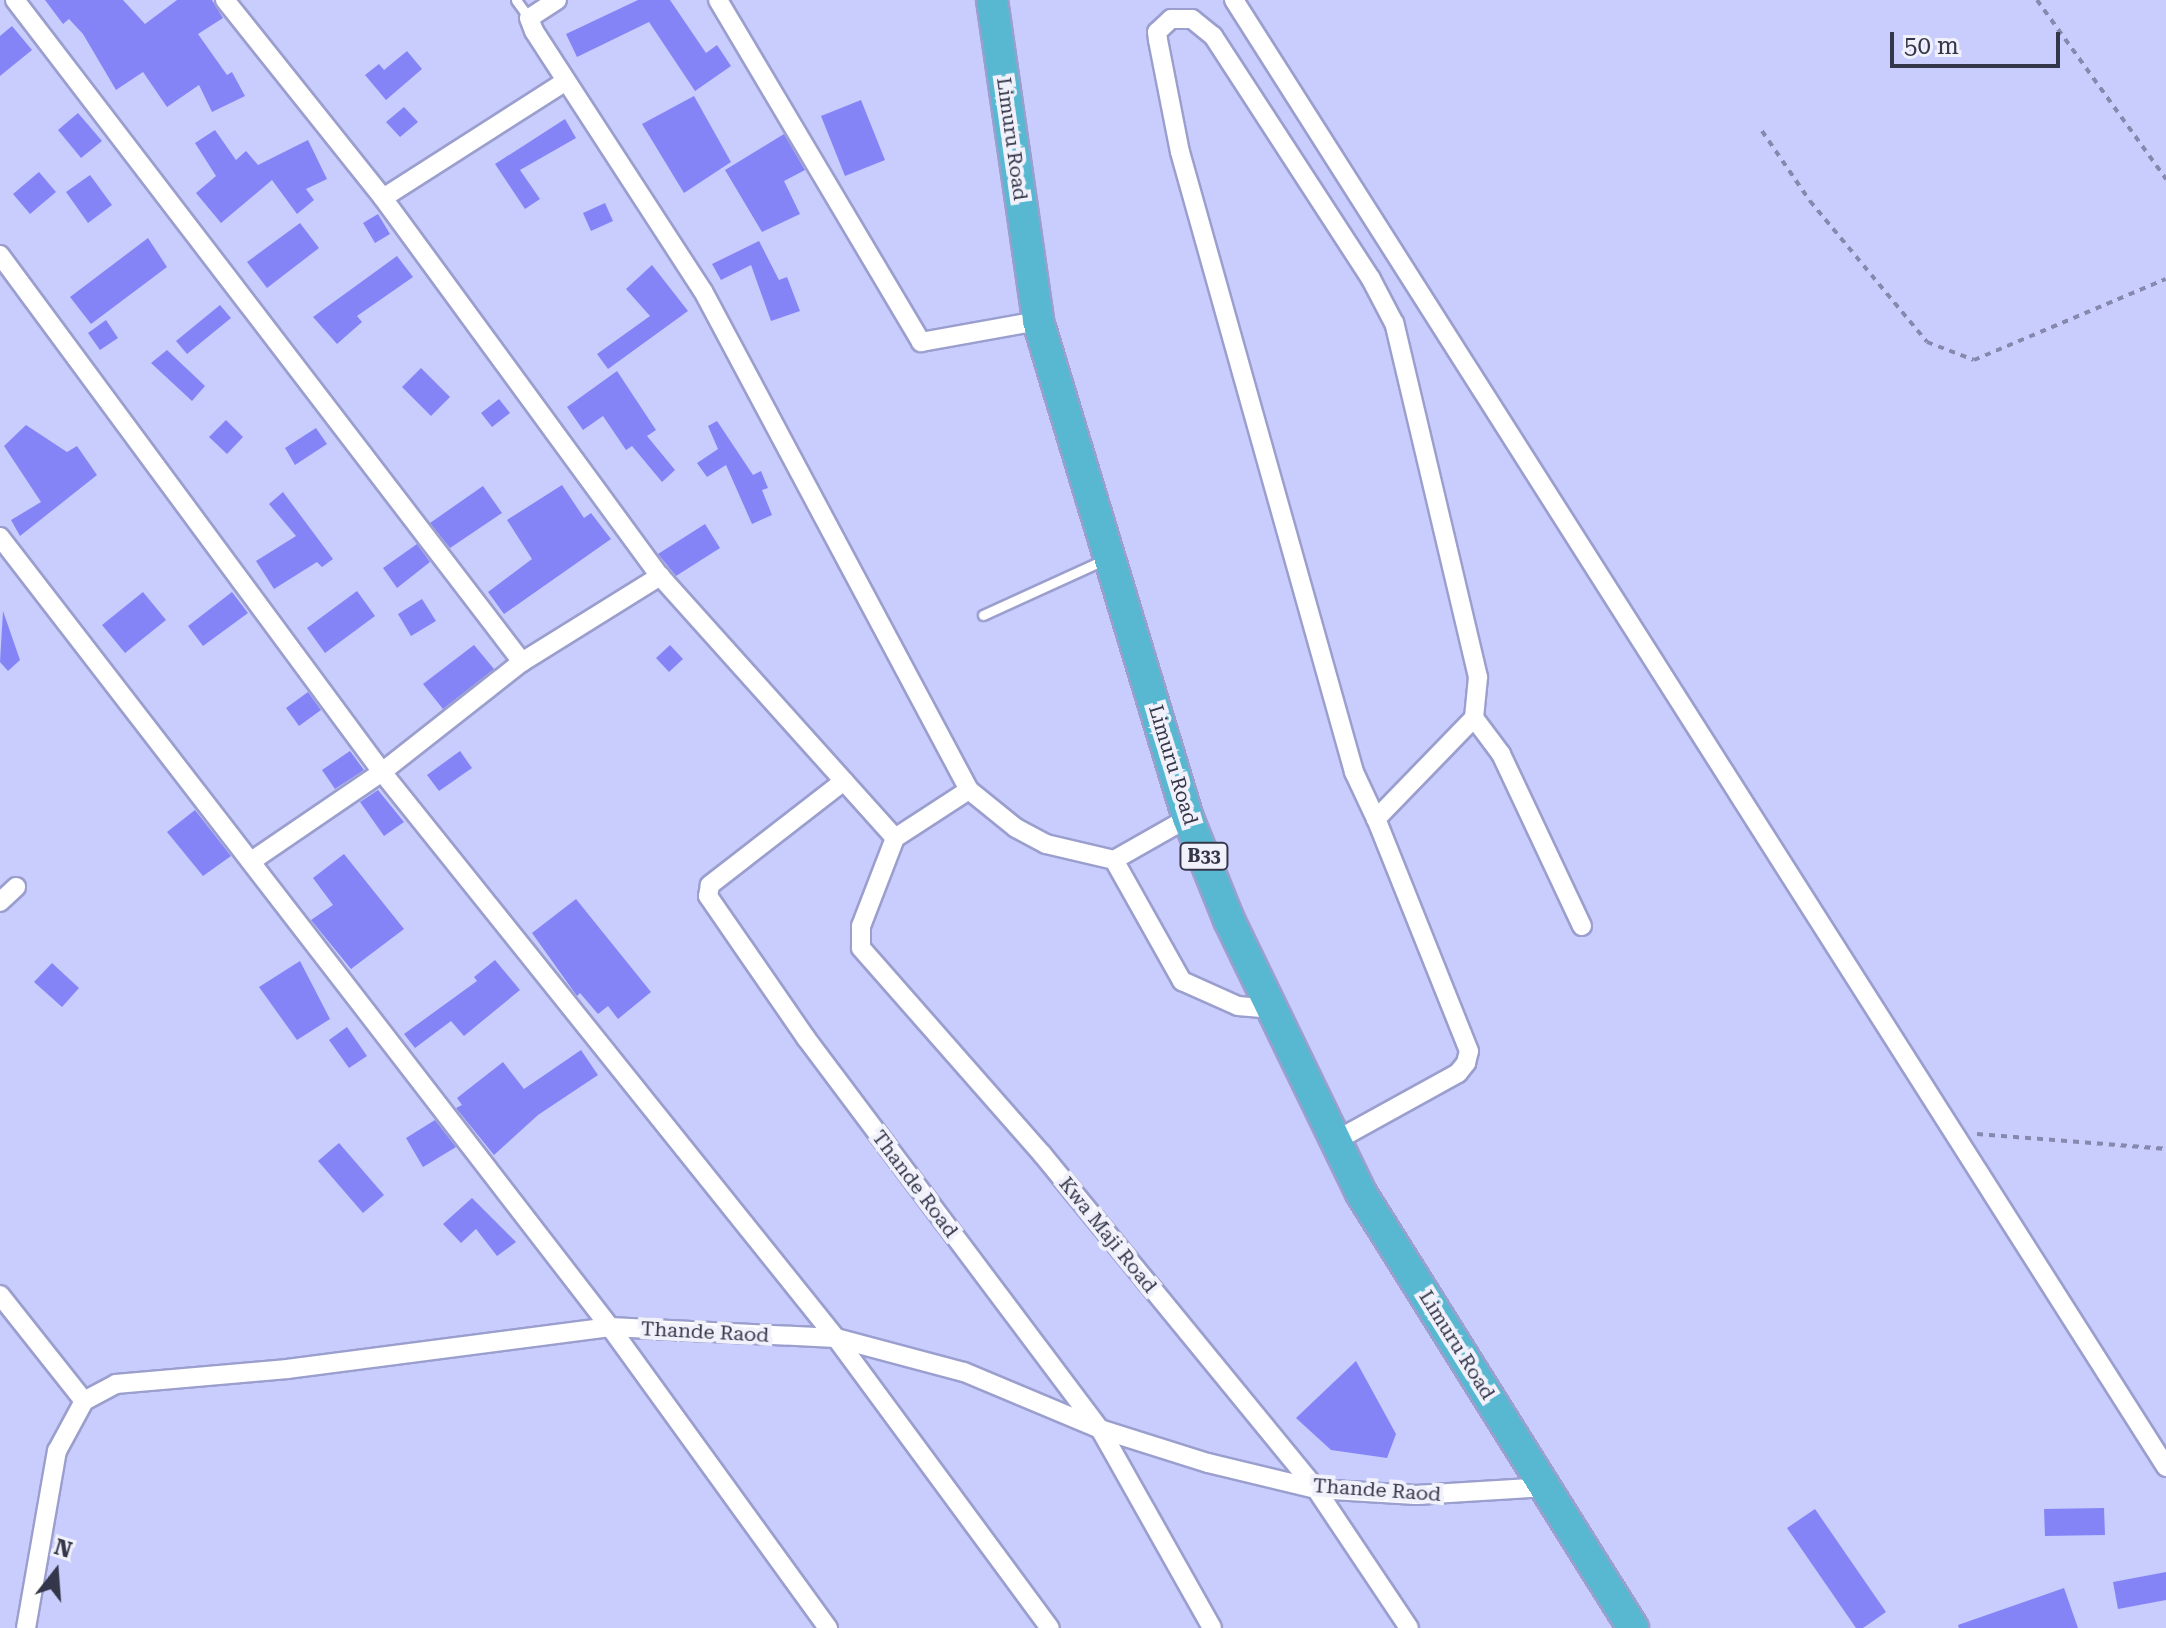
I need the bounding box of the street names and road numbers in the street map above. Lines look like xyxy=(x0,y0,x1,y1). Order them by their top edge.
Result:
street label: Limuru Road xyxy=(991,76,1033,202)
street label: Limuru Road xyxy=(1143,702,1203,828)
road number: B33 xyxy=(1178,842,1230,870)
street label: Thande Road xyxy=(867,1126,963,1242)
street label: Kwa Maji Road xyxy=(1054,1172,1162,1298)
street label: Limuru Road xyxy=(1414,1286,1500,1404)
street label: Thande Raod xyxy=(640,1317,770,1347)
street label: Thande Raod xyxy=(1312,1474,1442,1506)

